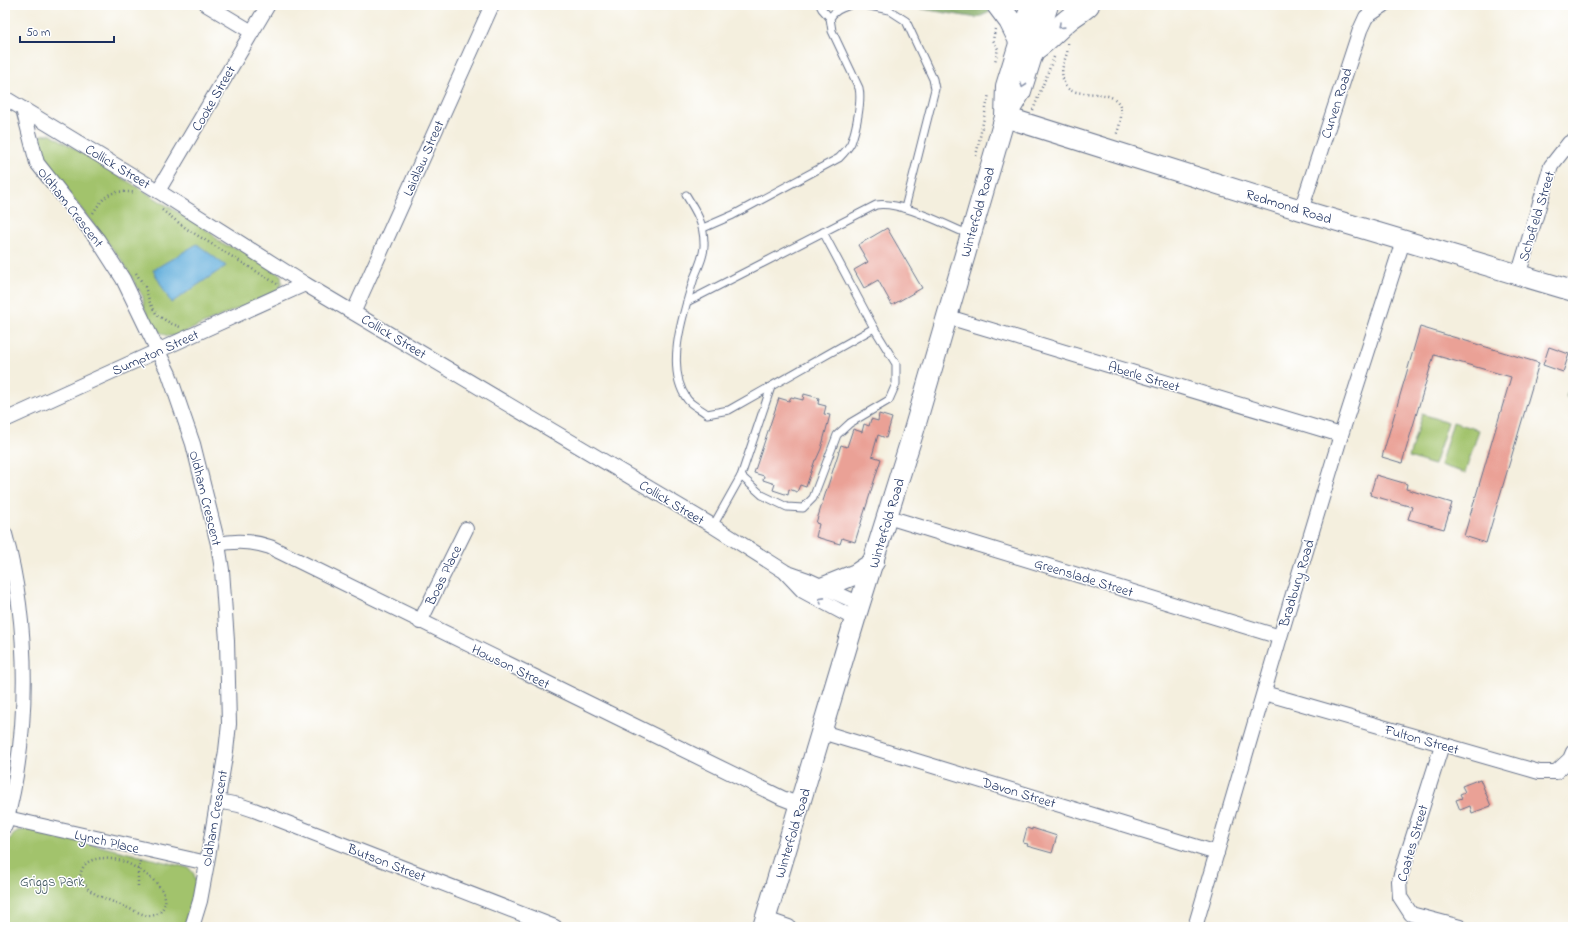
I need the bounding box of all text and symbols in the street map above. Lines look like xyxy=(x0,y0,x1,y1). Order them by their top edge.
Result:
scale bar xyxy=(20,18,114,44)
one-way arrow xyxy=(1058,22,1066,29)
text: 50 m xyxy=(26,24,50,42)
street label: Cooke Street xyxy=(187,62,242,136)
street label: Curven Road xyxy=(1316,65,1359,141)
one-way arrow xyxy=(1019,81,1028,88)
street label: Laidlaw Street xyxy=(398,117,451,200)
street label: Collick Street xyxy=(81,140,154,195)
street label: Oldham Crescent xyxy=(32,163,108,253)
street label: Winterfold Road xyxy=(956,165,1001,260)
street label: Schofield Street xyxy=(1514,168,1561,264)
street label: Redmond Road xyxy=(1243,184,1334,230)
street label: Collick Street xyxy=(357,310,430,365)
street label: Sumpton Street xyxy=(109,325,203,382)
street label: Aberle Street xyxy=(1105,357,1182,398)
street label: Oldham Crescent xyxy=(183,449,227,548)
street label: Collick Street xyxy=(635,476,708,531)
street label: Winterfold Road xyxy=(864,476,911,571)
street label: Bradbury Road xyxy=(1274,537,1322,631)
street label: Boas Place xyxy=(420,541,468,610)
street label: Greenslade Street xyxy=(1031,553,1136,604)
one-way arrow xyxy=(818,598,825,605)
street label: Howson Street xyxy=(468,639,553,695)
street label: Fulton Street xyxy=(1381,720,1461,761)
street label: Oldham Crescent xyxy=(197,768,234,868)
street label: Davon Street xyxy=(978,772,1058,815)
street label: Winterfold Road xyxy=(770,786,817,881)
street label: Coates Street xyxy=(1392,802,1435,884)
street label: Lynch Place xyxy=(72,825,142,861)
street label: Butson Street xyxy=(343,839,429,888)
park label: Griggs Park xyxy=(20,872,85,894)

